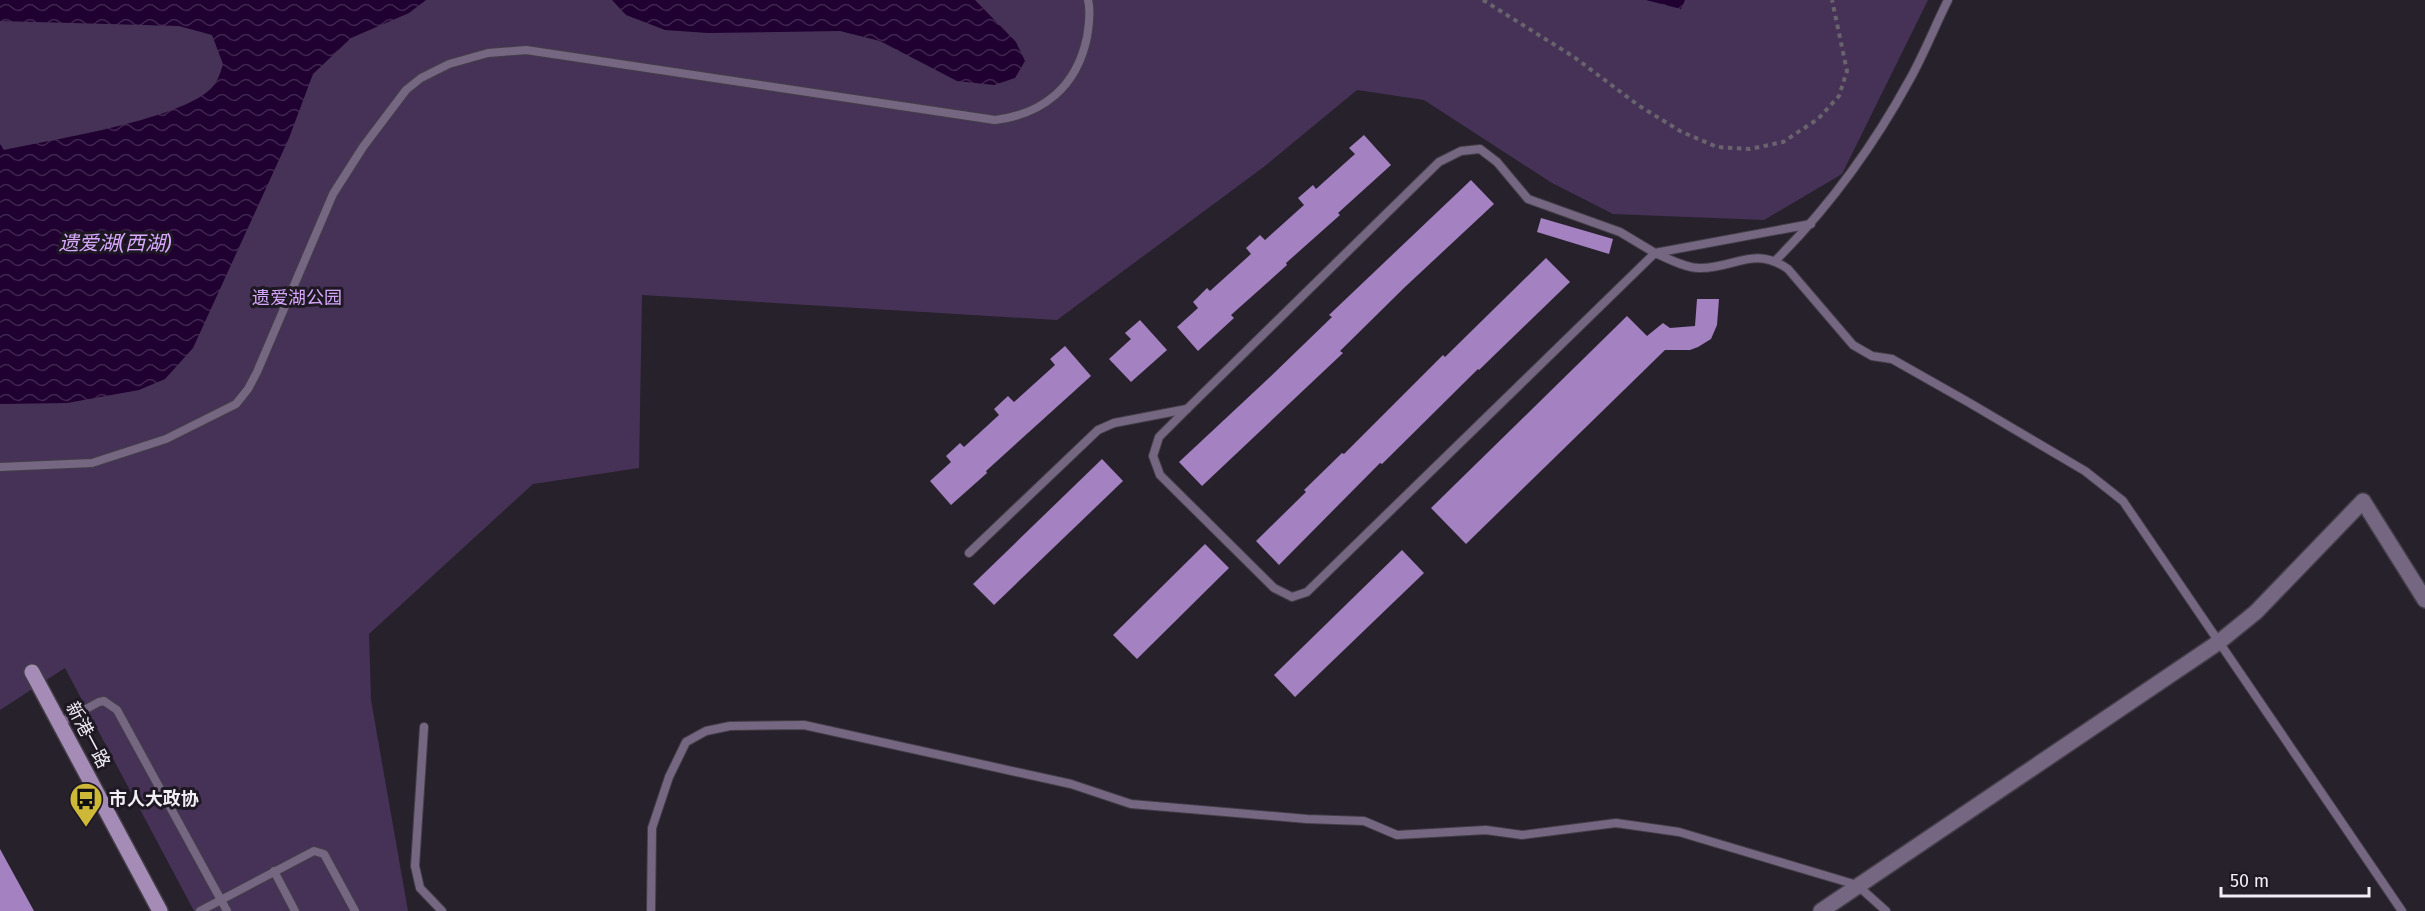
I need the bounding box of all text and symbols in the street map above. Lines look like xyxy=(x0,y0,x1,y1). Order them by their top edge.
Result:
water label: 遗爱湖(西湖) xyxy=(59,231,171,255)
park label: 遗爱湖公园 xyxy=(252,287,342,309)
street label: 新港一路 xyxy=(61,698,115,772)
bus stop icon: 市人大政协 xyxy=(68,781,104,828)
place label: 市人大政协 xyxy=(109,788,199,810)
scale bar xyxy=(2221,860,2370,898)
text: 50 m xyxy=(2230,870,2269,892)

